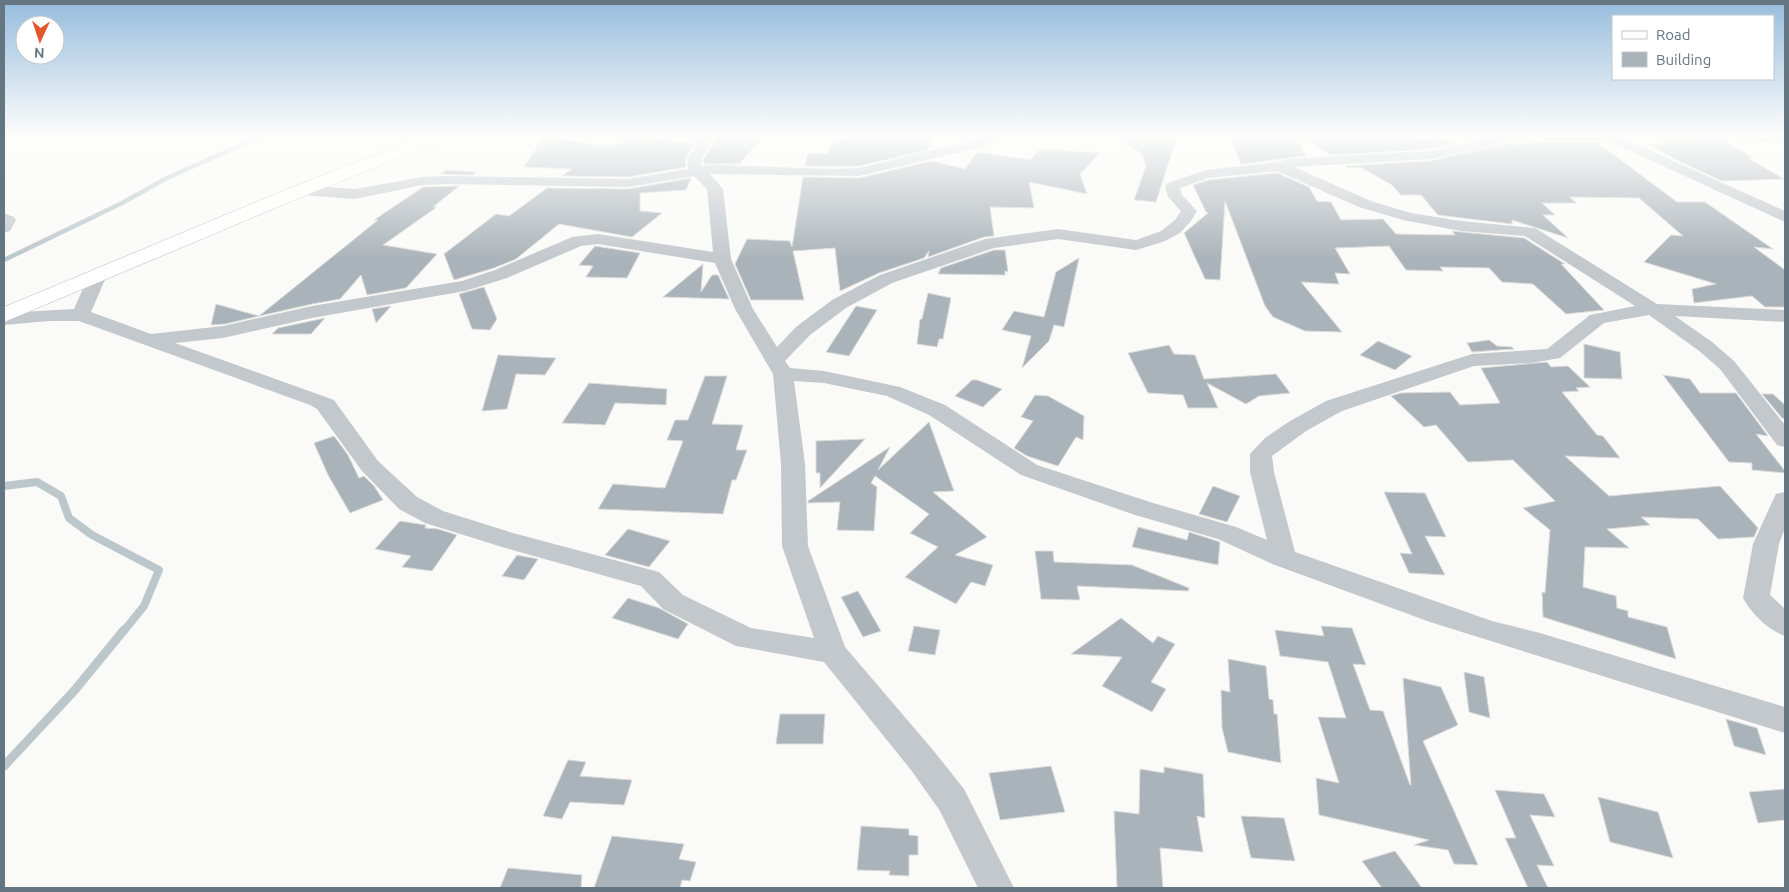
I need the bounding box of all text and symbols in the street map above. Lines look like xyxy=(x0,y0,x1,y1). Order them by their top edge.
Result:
north arrow xyxy=(15,15,65,65)
legend xyxy=(1612,15,1774,80)
text: Road xyxy=(1656,26,1691,43)
text: N xyxy=(34,45,45,61)
text: Building xyxy=(1656,51,1711,68)

